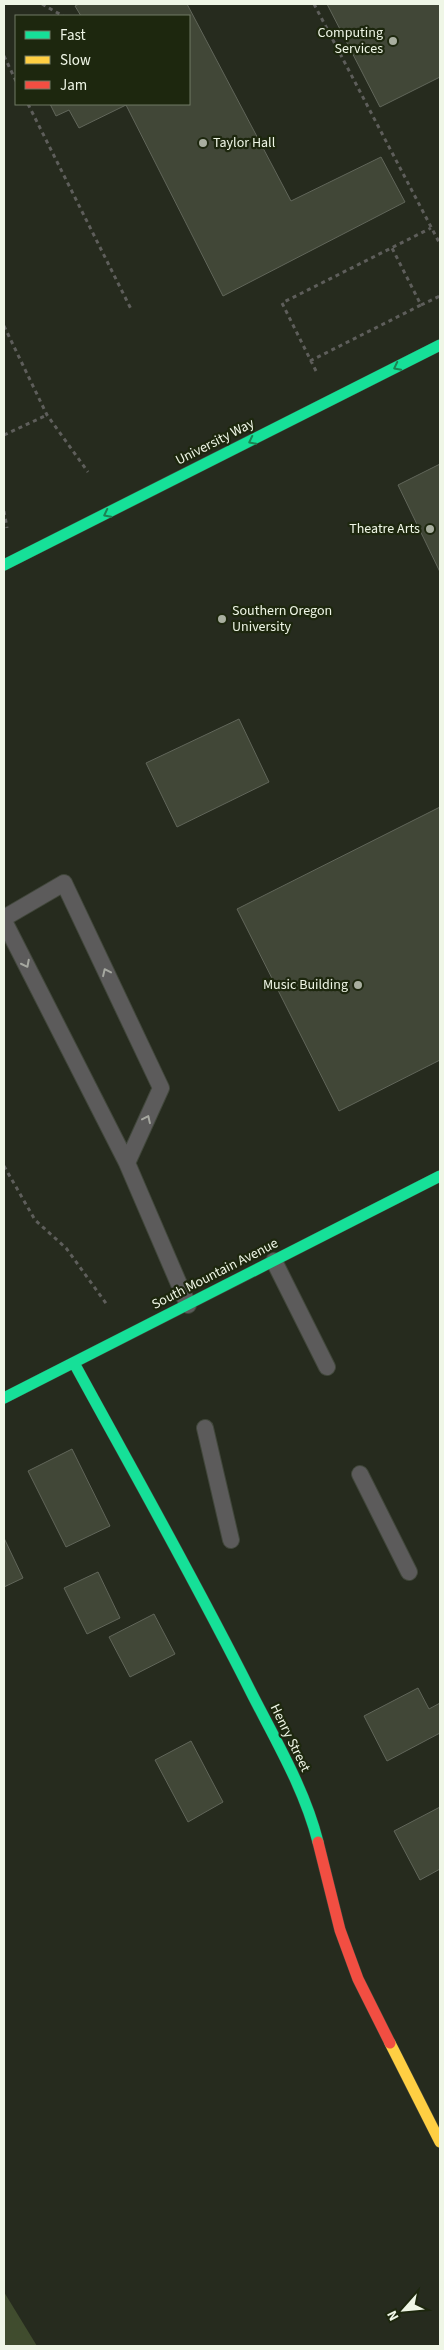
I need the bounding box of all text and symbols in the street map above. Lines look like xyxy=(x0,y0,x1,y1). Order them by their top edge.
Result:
legend xyxy=(15,15,190,105)
place label: Computing Services xyxy=(318,23,383,59)
text: Fast xyxy=(60,25,86,46)
marker: Computing Services xyxy=(387,35,399,47)
text: Slow xyxy=(60,50,91,71)
text: Jam xyxy=(60,75,87,96)
place label: Taylor Hall xyxy=(213,133,276,153)
marker: Taylor Hall xyxy=(197,137,209,149)
one-way arrow xyxy=(393,361,402,371)
street label: University Way xyxy=(172,413,258,470)
one-way arrow xyxy=(248,434,257,444)
one-way arrow xyxy=(103,508,112,518)
place label: Theatre Arts xyxy=(349,519,420,539)
marker: Theatre Arts xyxy=(424,523,436,535)
place label: Southern Oregon University xyxy=(232,601,332,637)
marker: Southern Oregon University xyxy=(216,613,228,625)
one-way arrow xyxy=(20,959,30,968)
one-way arrow xyxy=(102,968,112,977)
place label: Music Building xyxy=(263,975,348,995)
marker: Music Building xyxy=(352,979,364,991)
one-way arrow xyxy=(141,1115,151,1124)
street label: South Mountain Avenue xyxy=(148,1233,282,1315)
street label: Henry Street xyxy=(265,1701,315,1776)
north arrow xyxy=(379,2285,429,2335)
text: N xyxy=(382,2307,404,2324)

